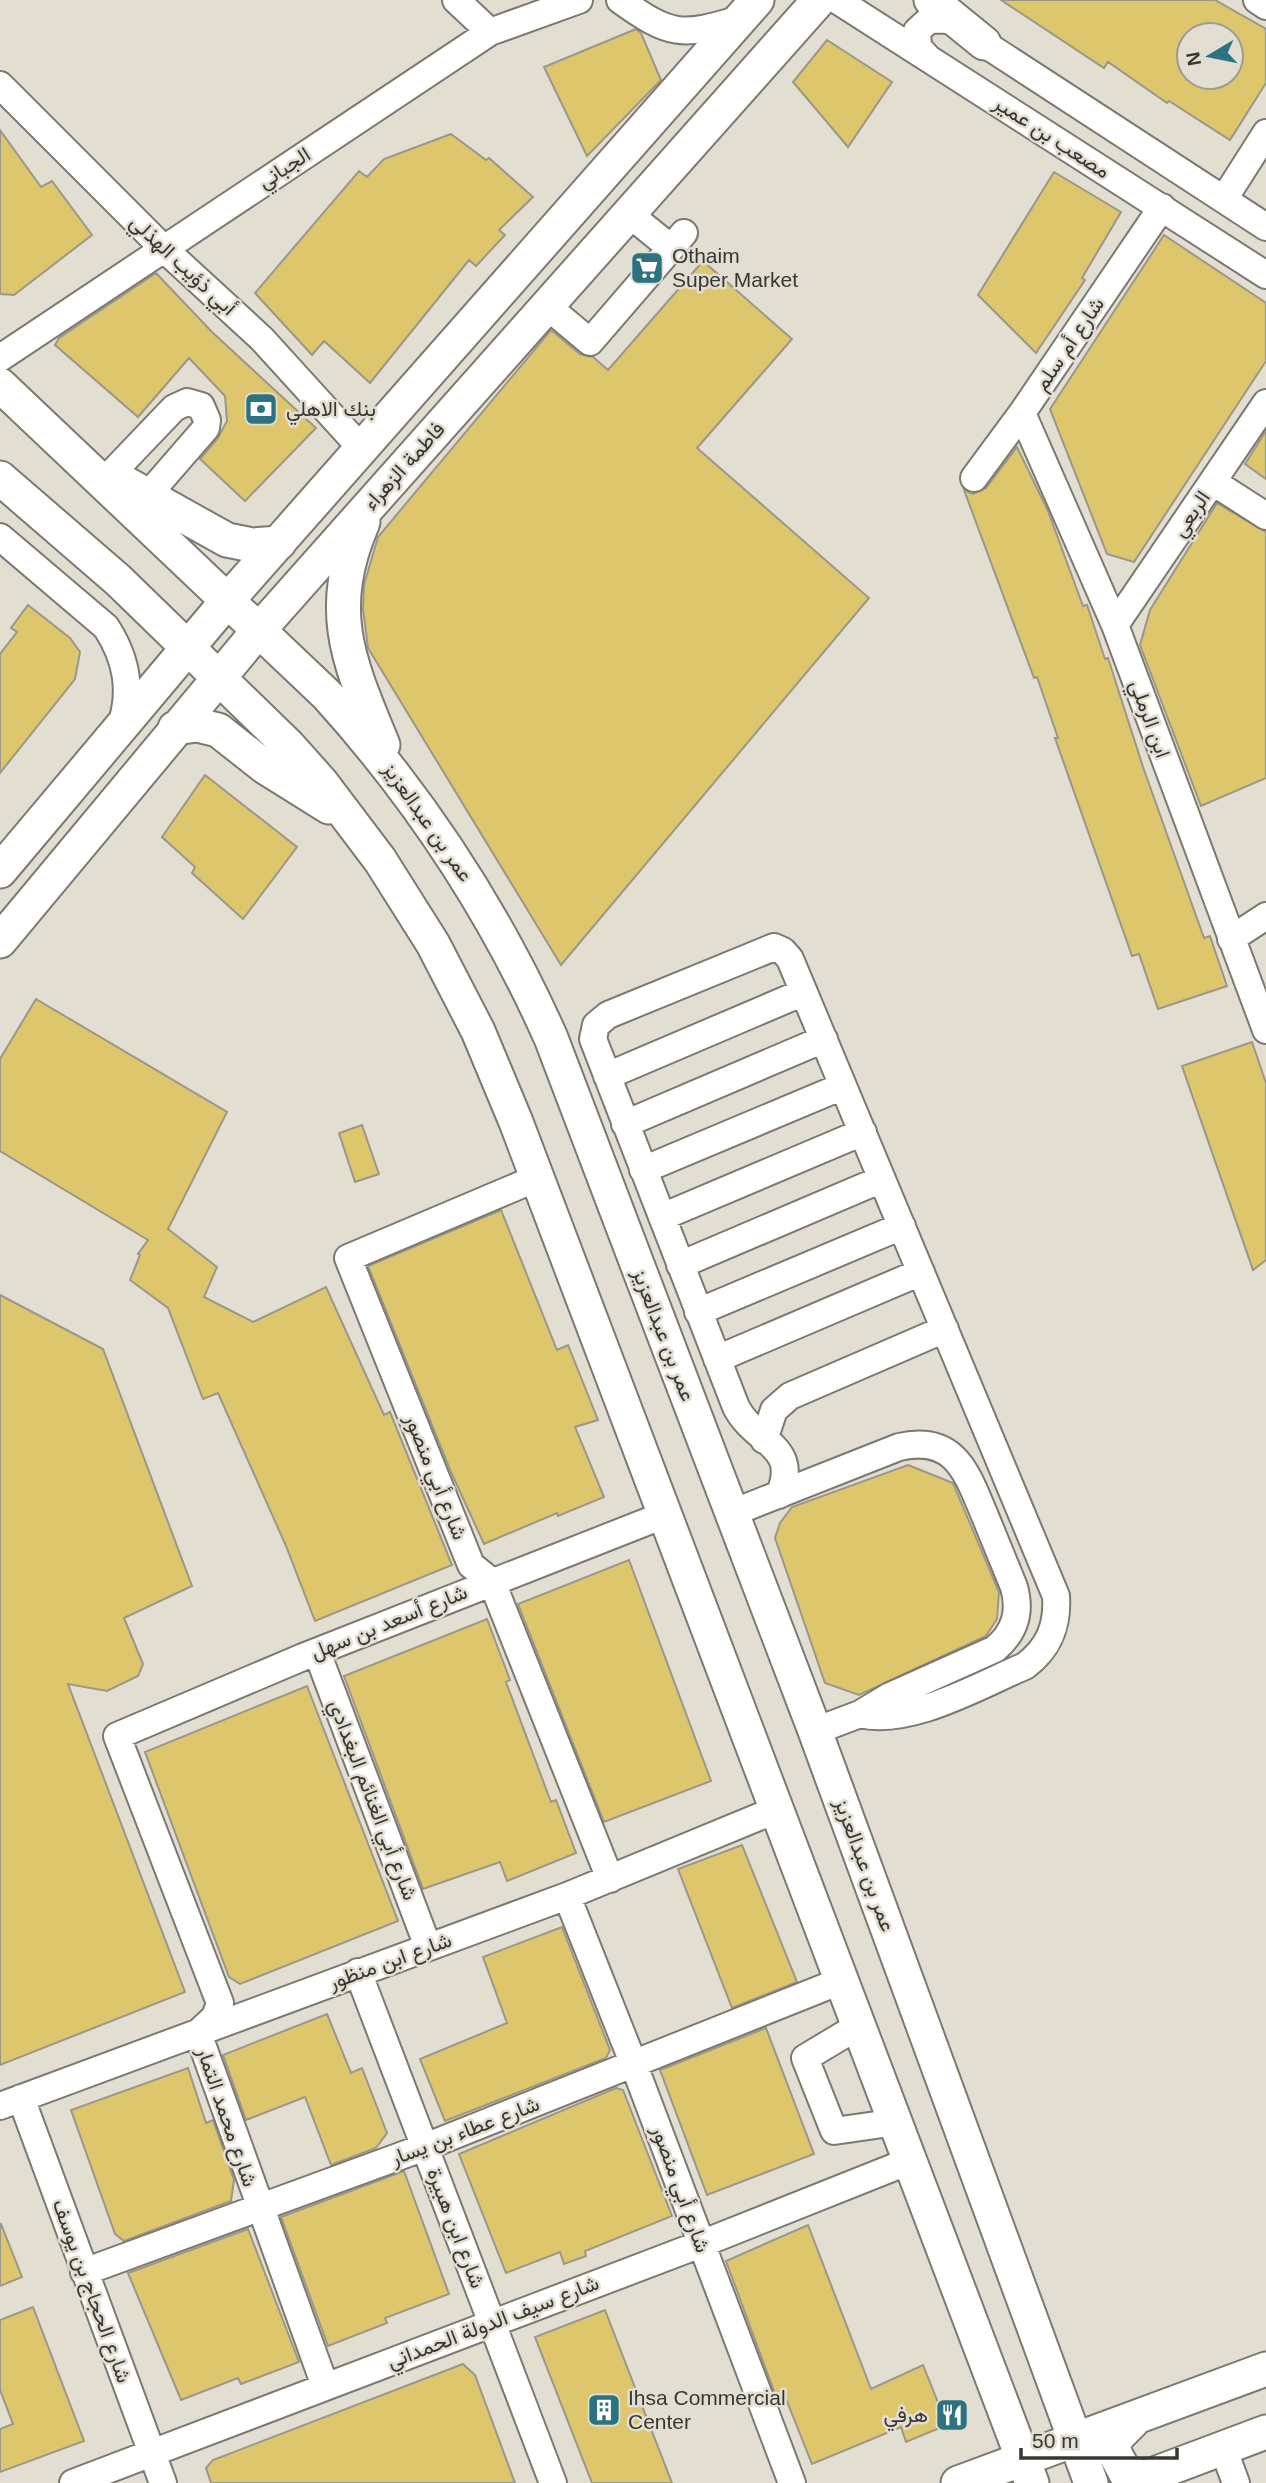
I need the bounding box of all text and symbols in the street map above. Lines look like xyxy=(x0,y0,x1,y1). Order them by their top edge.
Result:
north arrow xyxy=(1175,21,1245,91)
text: N xyxy=(1182,50,1205,67)
street label: مصعب بن عمير xyxy=(988,90,1114,184)
street label: الجباني xyxy=(253,142,317,198)
street label: أبي ذؤيب الهذلي xyxy=(122,210,241,324)
place label: Othaim Super Market xyxy=(672,244,798,291)
supermarket icon: Othaim Super Market xyxy=(628,249,666,287)
street label: شارع أم سلم xyxy=(1029,293,1111,397)
bank icon: بنك الاهلي xyxy=(242,390,280,428)
place label: بنك الاهلي xyxy=(286,397,376,426)
street label: فاطمة الزهراء xyxy=(358,417,450,515)
street label: الربعي xyxy=(1167,486,1219,544)
street label: ابن الرملي xyxy=(1120,677,1175,763)
street label: عمر بن عبدالعزيز xyxy=(377,757,478,887)
street label: عمر بن عبدالعزيز xyxy=(626,1264,700,1405)
street label: شارع أبي منصور xyxy=(395,1410,472,1545)
street label: شارع أسعد بن سهل xyxy=(307,1580,472,1666)
street label: شارع أبي الغنائم البغدادي xyxy=(319,1696,422,1905)
street label: عمر بن عبدالعزيز xyxy=(829,1794,900,1935)
street label: شارع ابن منظور xyxy=(324,1928,455,1997)
street label: شارع محمد التمار xyxy=(190,2043,262,2190)
street label: شارع عطاء بن يسار xyxy=(386,2092,543,2173)
street label: شارع أبي منصور xyxy=(642,2121,715,2257)
street label: شارع ابن هبيرة xyxy=(420,2165,490,2292)
street label: شارع الحجاج بن يوسف xyxy=(46,2196,136,2387)
street label: شارع سيف الدولة الحمداني xyxy=(384,2271,604,2378)
place label: Ihsa Commercial Center xyxy=(628,2386,786,2433)
building icon: Ihsa Commercial Center xyxy=(585,2391,623,2429)
restaurant icon: هرفي xyxy=(933,2396,971,2434)
place label: هرفي xyxy=(884,2403,928,2432)
scale bar xyxy=(1021,2416,1177,2460)
text: 50 m xyxy=(1032,2429,1079,2452)

